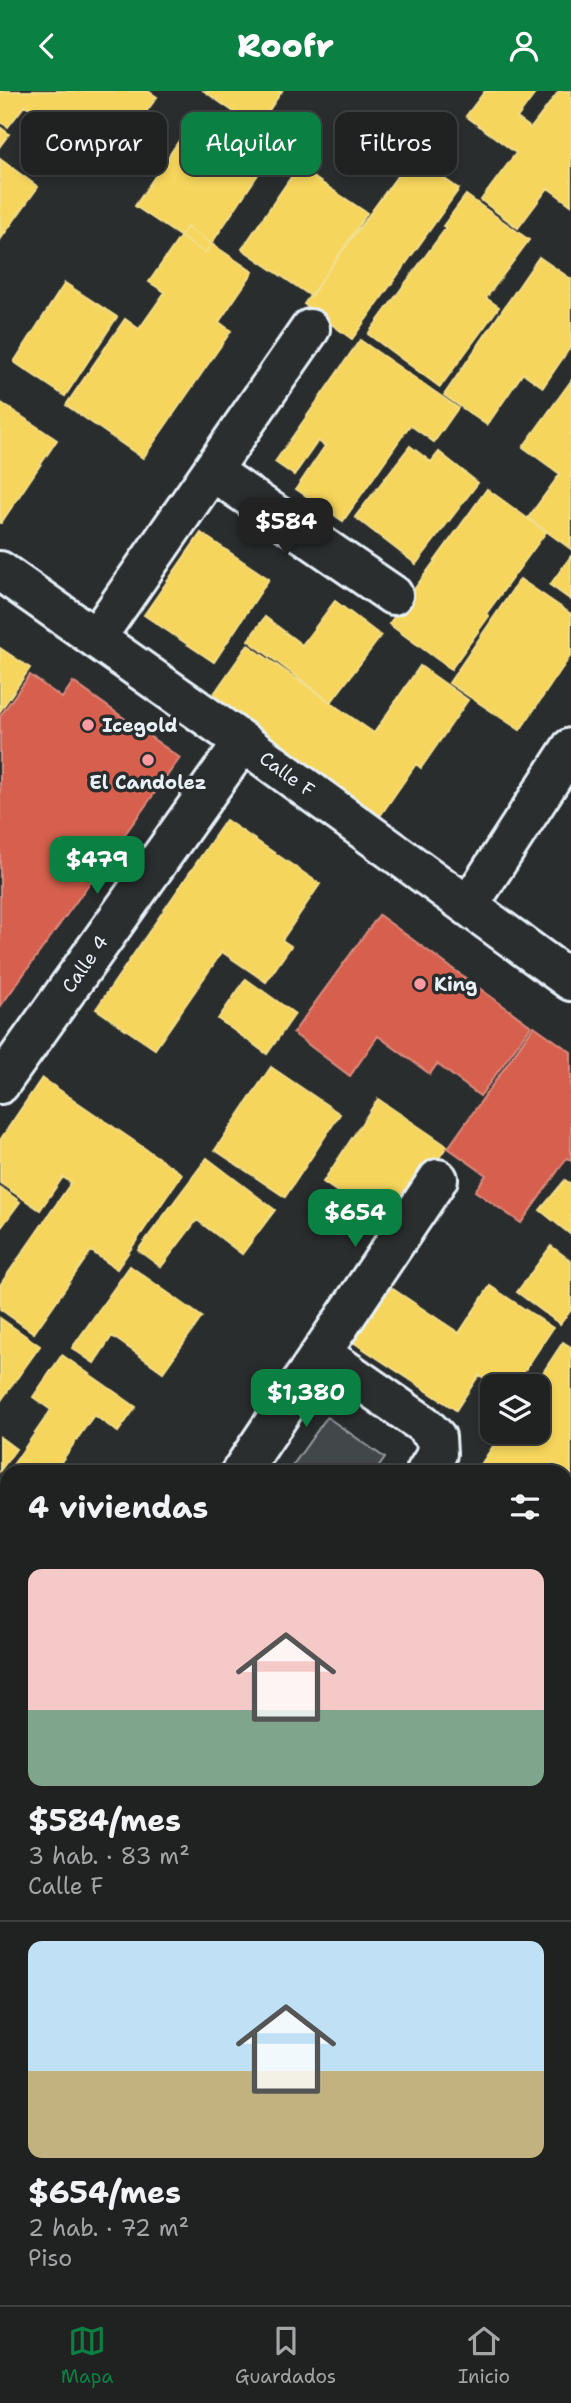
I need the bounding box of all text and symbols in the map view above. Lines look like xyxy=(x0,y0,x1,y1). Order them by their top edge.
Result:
text: Roofr xyxy=(237,24,334,67)
icon: back xyxy=(28,27,66,65)
icon: person xyxy=(505,27,543,65)
chip: Comprar xyxy=(21,112,167,175)
chip: Alquilar xyxy=(181,112,321,175)
chip: Filtros xyxy=(335,112,457,175)
pin: $584 xyxy=(245,498,327,558)
text: $584 xyxy=(255,506,317,536)
place label: Icegold xyxy=(102,713,178,738)
marker: Icegold xyxy=(80,717,96,733)
street label: Calle F xyxy=(254,746,320,802)
marker: El Candolez xyxy=(140,752,156,768)
place label: El Candolez xyxy=(89,770,207,795)
pin: $479 xyxy=(56,837,138,896)
text: $479 xyxy=(66,844,128,874)
street label: Calle 4 xyxy=(56,930,114,998)
place label: King xyxy=(434,972,477,997)
marker: King xyxy=(412,976,428,992)
pin: $654 xyxy=(314,1189,396,1249)
text: $654 xyxy=(324,1197,386,1227)
pin: $1,380 xyxy=(249,1369,363,1429)
map controls xyxy=(480,1374,550,1444)
button: layers xyxy=(480,1374,550,1444)
text: $1,380 xyxy=(267,1377,345,1407)
text: 4 viviendas xyxy=(28,1487,208,1528)
icon: filters xyxy=(506,1488,544,1526)
icon: home xyxy=(223,1614,349,1740)
text: $584/mes xyxy=(28,1800,181,1841)
text: 3 hab. · 83 m² xyxy=(28,1841,190,1871)
text: Calle F xyxy=(28,1871,104,1901)
icon: home xyxy=(223,1986,349,2112)
text: $654/mes xyxy=(28,2172,181,2213)
text: 2 hab. · 72 m² xyxy=(28,2213,189,2243)
text: Piso xyxy=(28,2243,72,2273)
tab: Mapa xyxy=(61,2322,113,2389)
tab: Guardados xyxy=(235,2322,336,2389)
tab: Inicio xyxy=(458,2322,510,2389)

